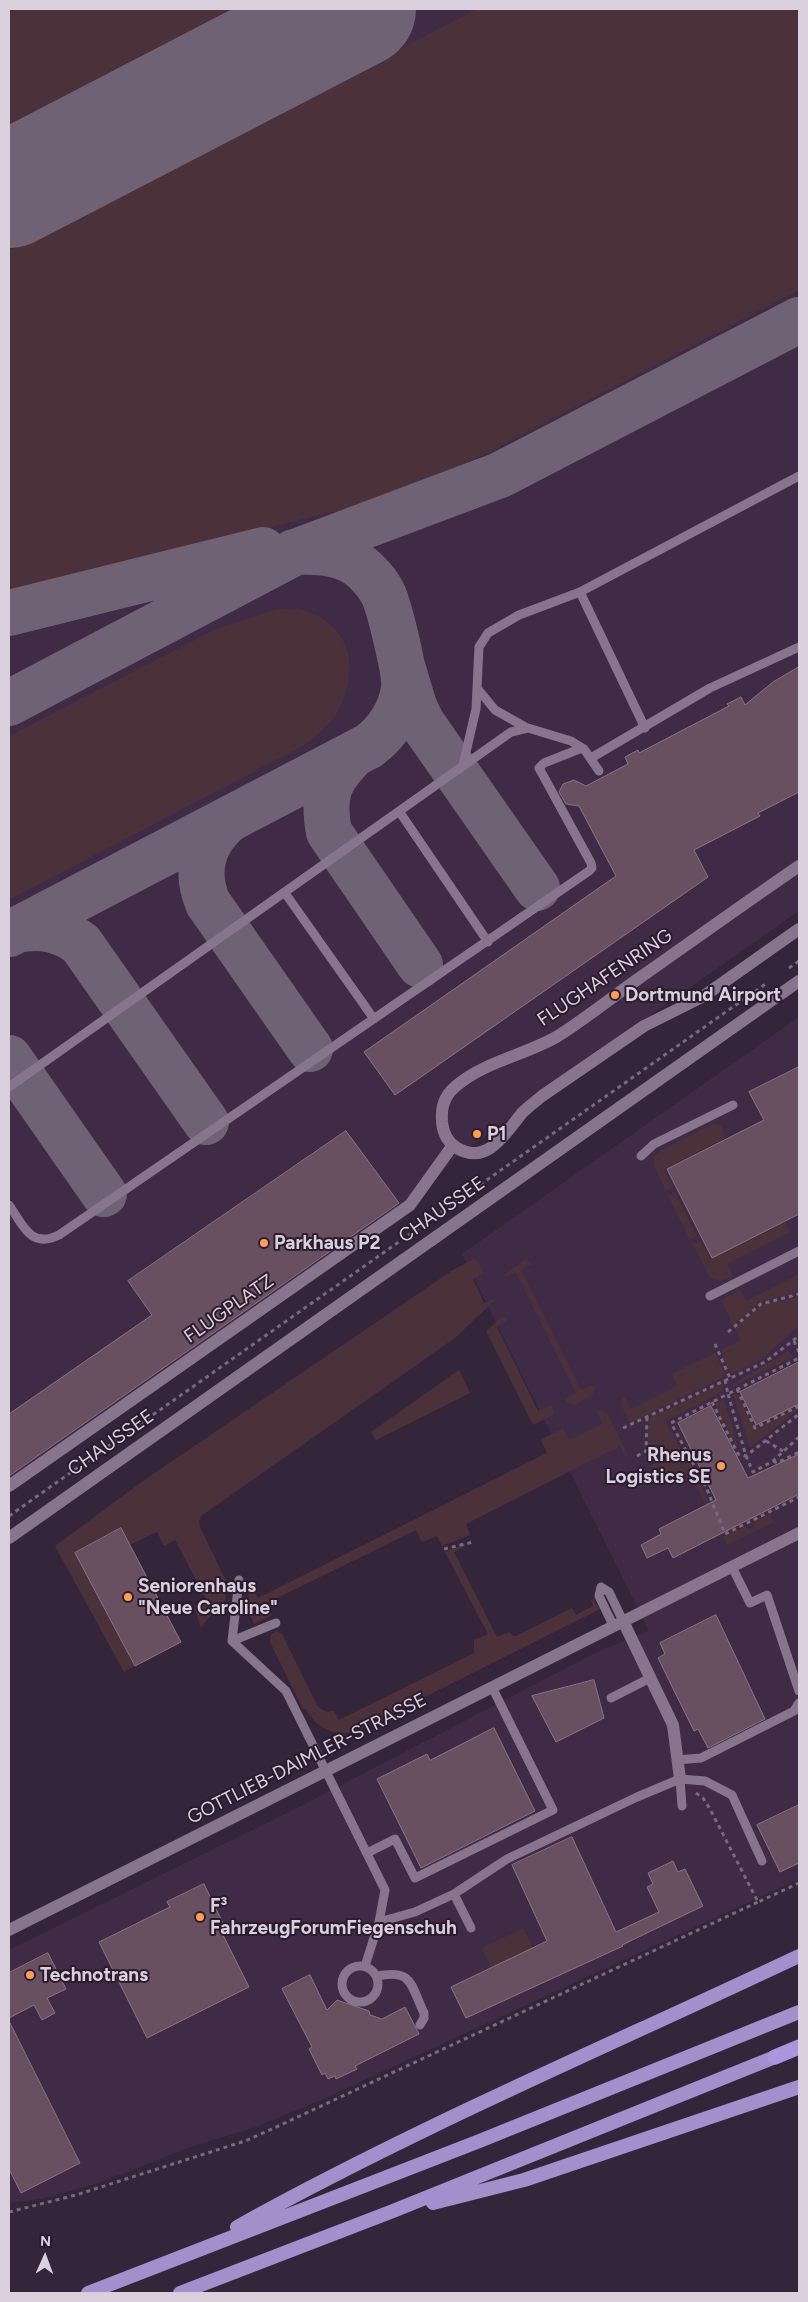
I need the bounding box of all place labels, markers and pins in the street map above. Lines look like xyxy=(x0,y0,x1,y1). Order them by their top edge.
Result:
place label: Dortmund Airport xyxy=(625,984,781,1006)
marker: Dortmund Airport xyxy=(609,989,621,1001)
place label: P1 xyxy=(487,1123,506,1145)
marker: P1 xyxy=(471,1128,483,1140)
place label: Parkhaus P2 xyxy=(274,1232,380,1254)
marker: Parkhaus P2 xyxy=(258,1237,270,1249)
place label: Rhenus Logistics SE xyxy=(605,1444,711,1488)
marker: Rhenus Logistics SE xyxy=(715,1460,727,1472)
place label: Seniorenhaus "Neue Caroline" xyxy=(138,1575,278,1619)
marker: Seniorenhaus "Neue Caroline" xyxy=(122,1591,134,1603)
place label: F³ FahrzeugForumFiegenschuh xyxy=(210,1895,457,1939)
marker: F³ FahrzeugForumFiegenschuh xyxy=(194,1911,206,1923)
place label: Technotrans xyxy=(40,1964,148,1986)
marker: Technotrans xyxy=(24,1969,36,1981)

